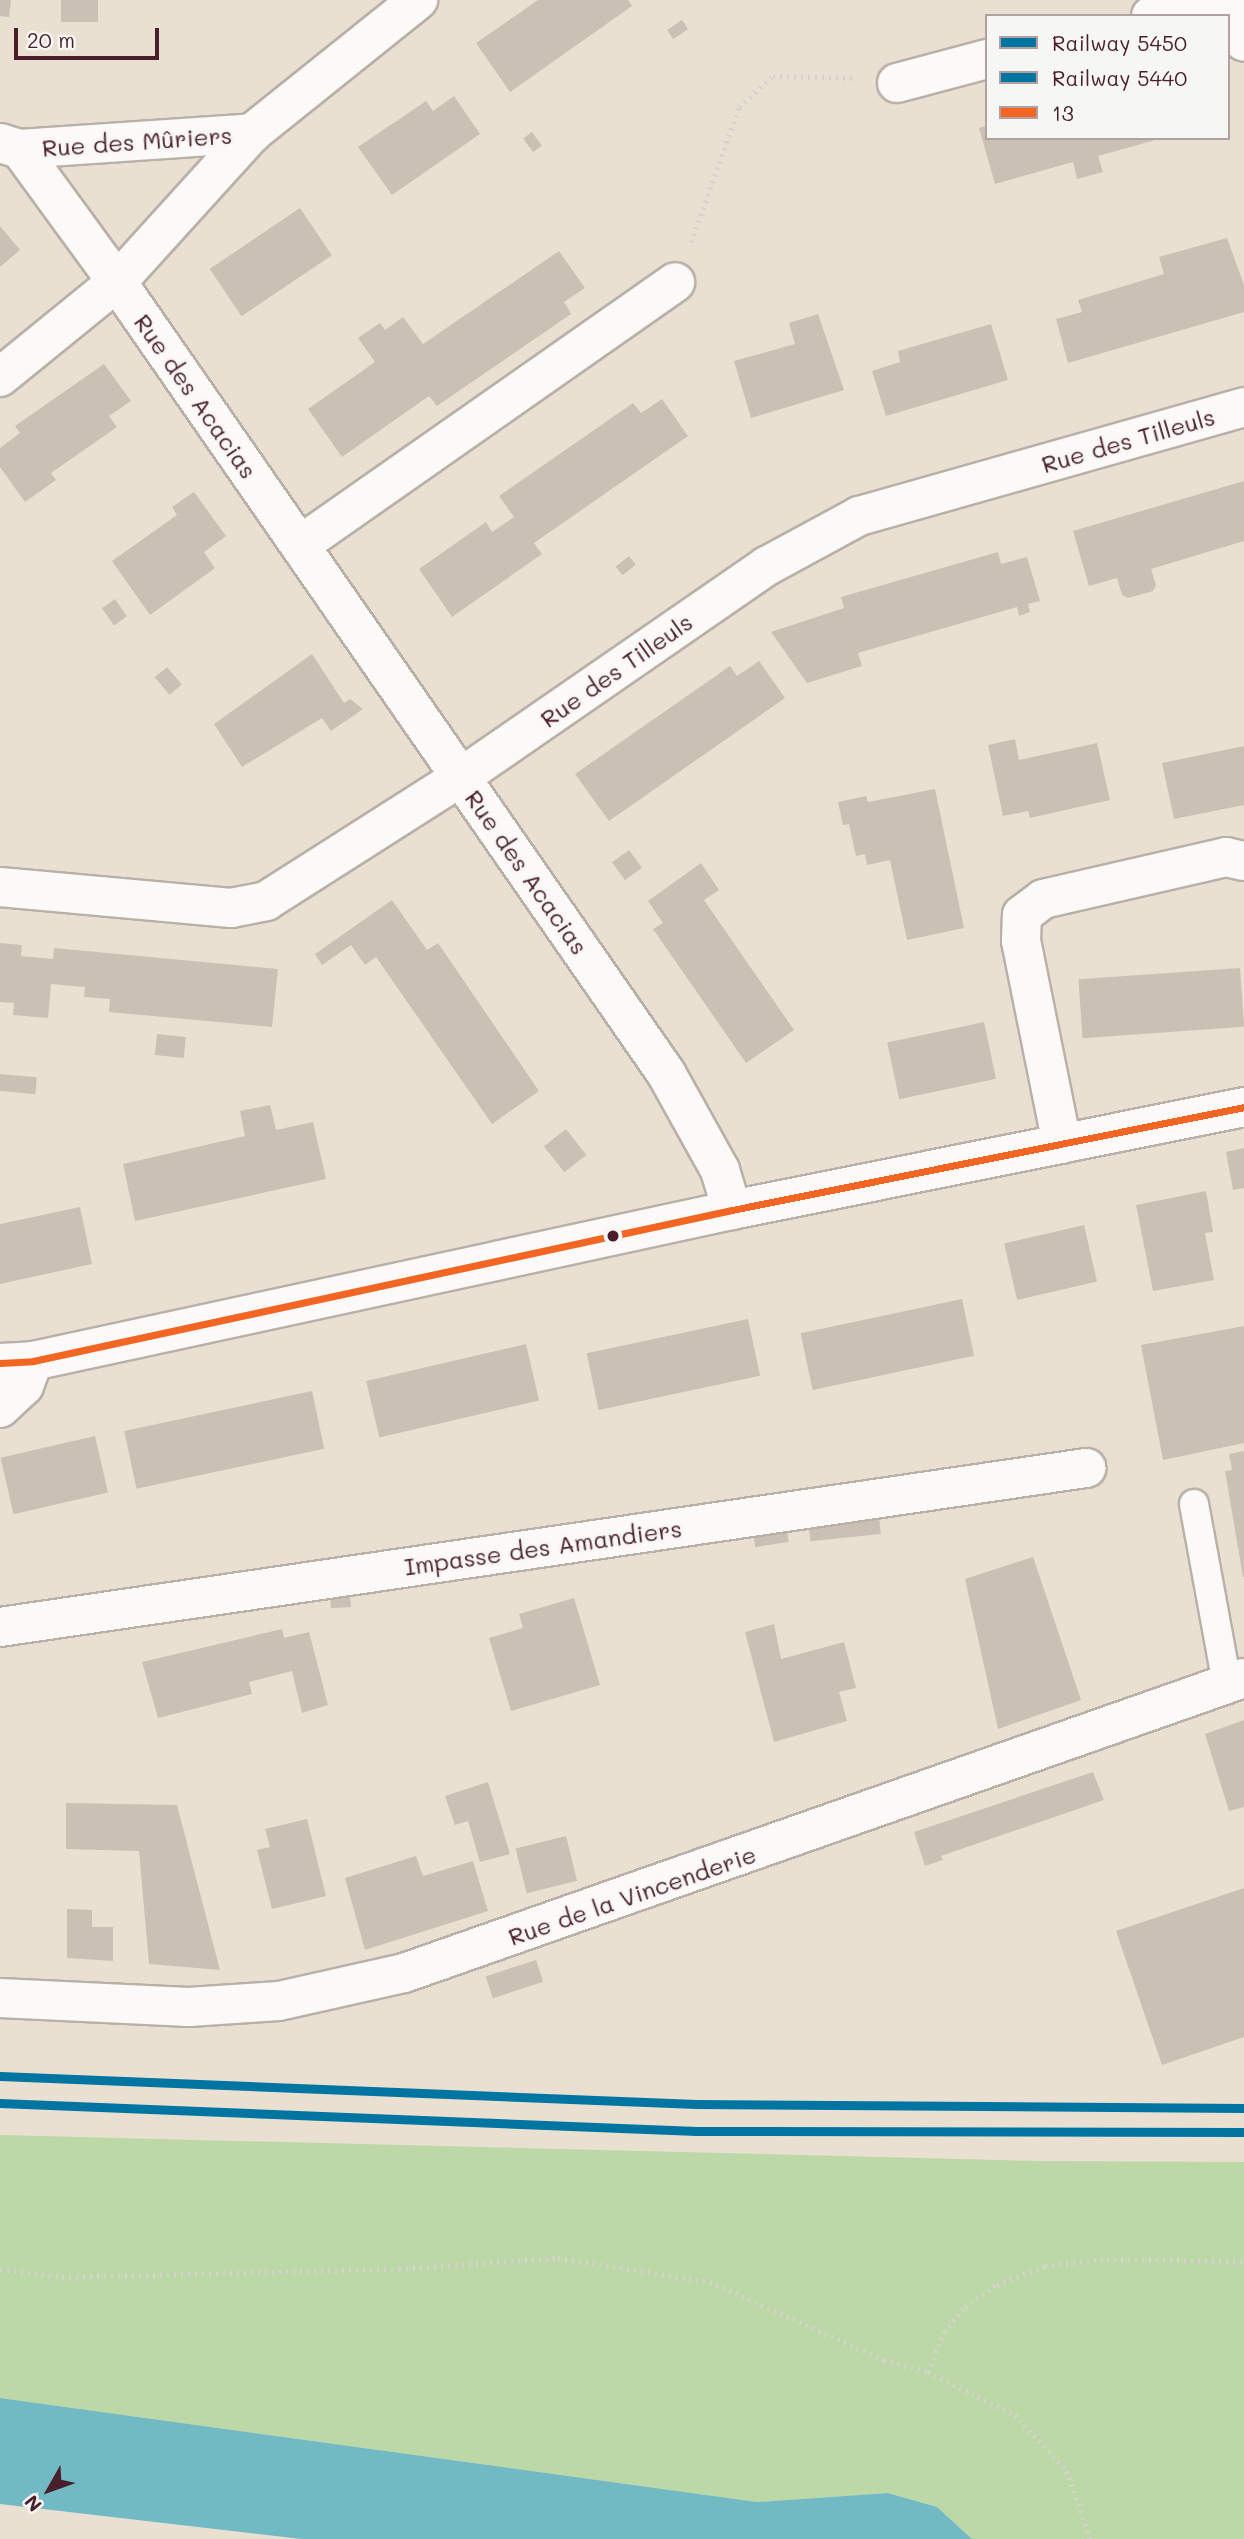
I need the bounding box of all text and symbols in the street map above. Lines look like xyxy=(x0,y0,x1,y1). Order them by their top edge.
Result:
scale bar xyxy=(18,14,163,58)
legend xyxy=(985,14,1230,140)
text: 20 m xyxy=(27,26,75,53)
text: Railway 5450 xyxy=(1052,29,1187,56)
text: Railway 5440 xyxy=(1052,64,1187,91)
text: 13 xyxy=(1052,99,1074,126)
street label: Rue des Mûriers xyxy=(41,120,233,162)
street label: Rue des Acacias xyxy=(129,308,263,484)
street label: Rue des Tilleuls xyxy=(1038,402,1218,478)
street label: Rue des Tilleuls xyxy=(534,607,698,733)
street label: Rue des Acacias xyxy=(460,784,594,960)
unlabelled marker xyxy=(606,1229,620,1243)
street label: Impasse des Amandiers xyxy=(402,1513,684,1581)
street label: Rue de la Vincenderie xyxy=(504,1839,760,1951)
north arrow xyxy=(14,2455,84,2525)
text: N xyxy=(18,2490,47,2517)

